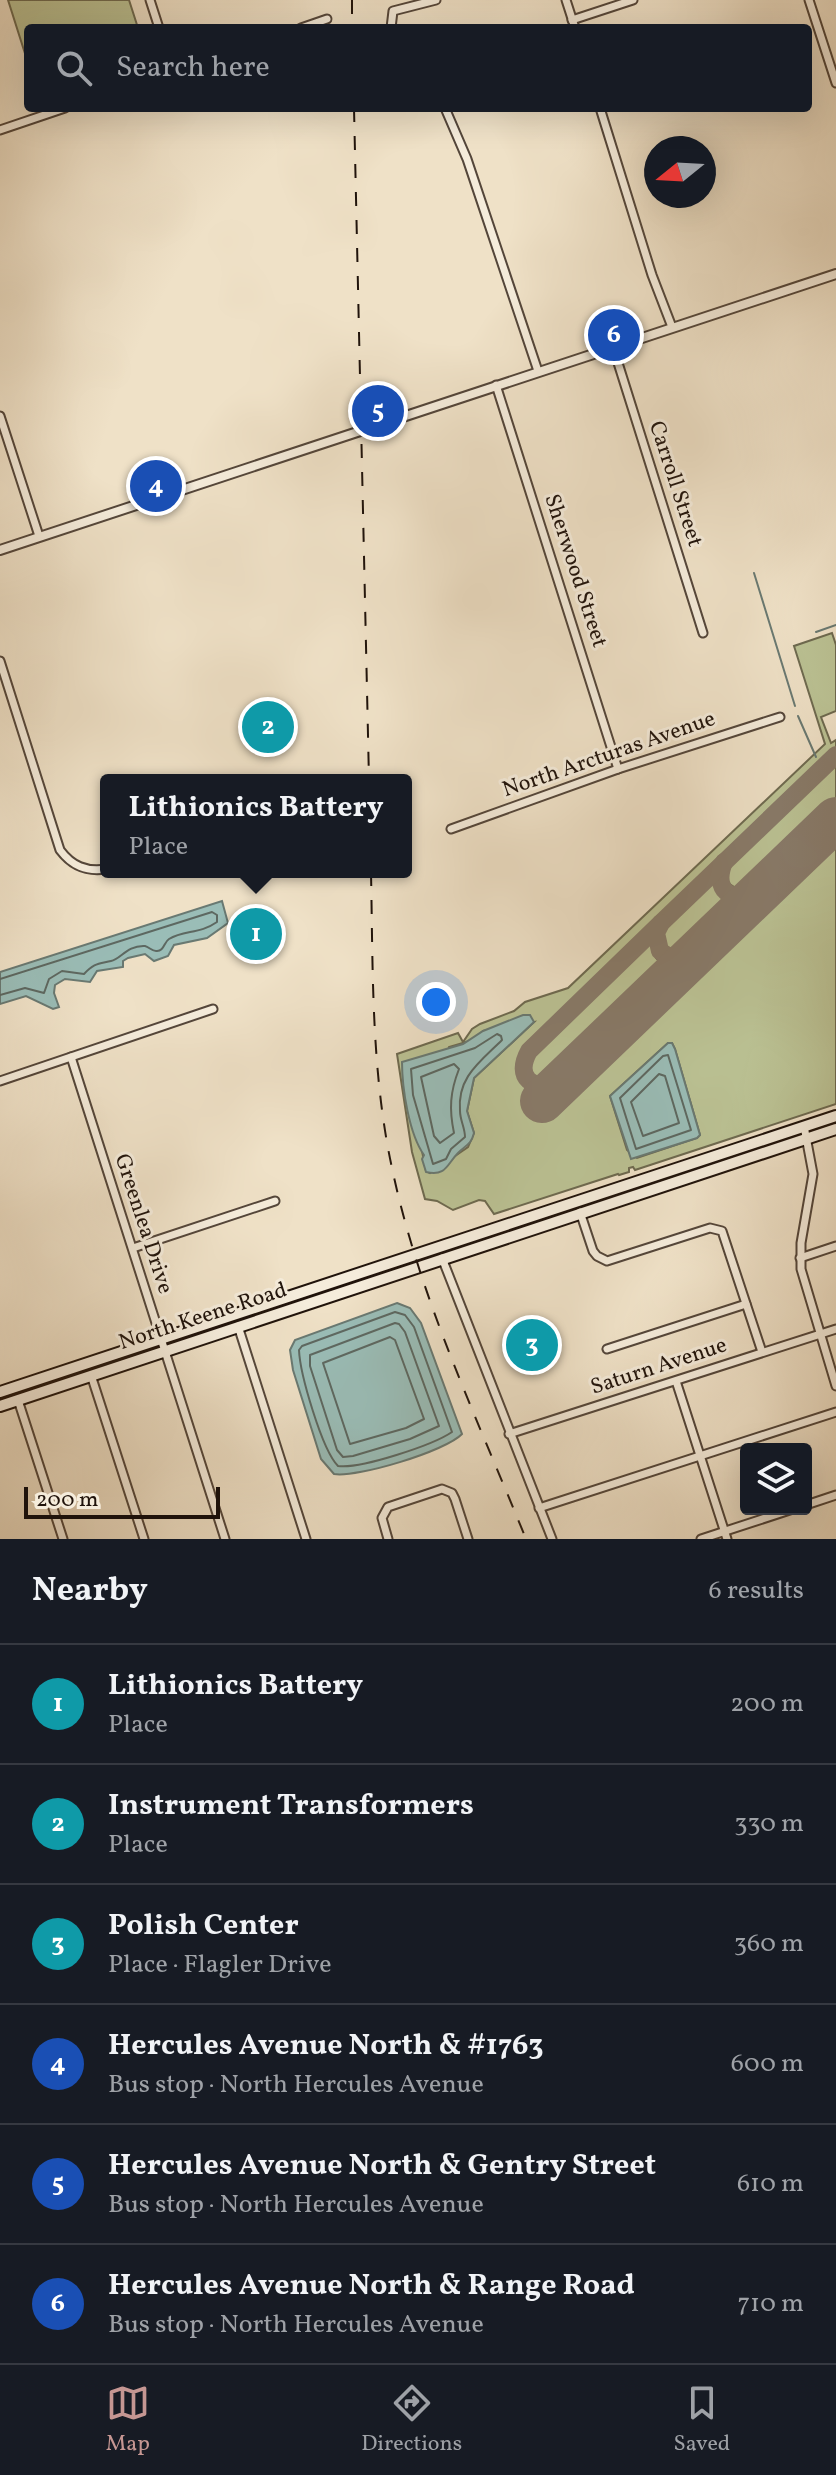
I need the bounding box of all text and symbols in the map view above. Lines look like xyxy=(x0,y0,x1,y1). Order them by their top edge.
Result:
search box xyxy=(24,24,812,112)
icon: search xyxy=(52,46,96,90)
text: Search here xyxy=(116,47,270,89)
north arrow xyxy=(644,136,716,208)
pin: 6 xyxy=(588,305,640,365)
pin: 5 xyxy=(352,381,404,441)
street label: Carroll Street xyxy=(640,417,710,551)
pin: 4 xyxy=(130,456,182,516)
street label: Sherwood Street xyxy=(536,490,614,652)
pin: 2 xyxy=(242,697,294,757)
street label: North Arcturas Avenue xyxy=(498,704,720,806)
popup xyxy=(100,774,412,878)
text: Lithionics Battery xyxy=(128,787,384,829)
text: Place xyxy=(128,829,188,865)
pin: 1 xyxy=(230,904,282,964)
your location xyxy=(416,982,456,1022)
street label: Greenlea Drive xyxy=(106,1150,180,1298)
street label: North Keene Road xyxy=(115,1275,291,1359)
pin: 3 xyxy=(506,1315,558,1375)
street label: Saturn Avenue xyxy=(587,1330,731,1404)
map controls xyxy=(740,1443,812,1515)
button: layers xyxy=(740,1443,812,1515)
scale bar xyxy=(24,1483,220,1519)
text: 200 m xyxy=(36,1485,98,1516)
text: Nearby xyxy=(32,1568,148,1615)
text: 6 results xyxy=(709,1573,804,1609)
text: Lithionics Battery xyxy=(108,1665,363,1707)
text: 1 xyxy=(53,1686,63,1722)
text: 200 m xyxy=(730,1686,804,1722)
text: Place xyxy=(108,1707,168,1743)
text: Instrument Transformers xyxy=(108,1785,474,1827)
text: 2 xyxy=(51,1806,65,1842)
text: 330 m xyxy=(734,1806,804,1842)
text: Place xyxy=(108,1827,168,1863)
text: Polish Center xyxy=(108,1905,299,1947)
text: 3 xyxy=(51,1926,65,1962)
text: 360 m xyxy=(734,1926,804,1962)
text: Place · Flagler Drive xyxy=(108,1947,332,1983)
text: Hercules Avenue North & #1763 xyxy=(108,2025,544,2067)
text: 4 xyxy=(50,2046,66,2082)
text: 600 m xyxy=(731,2046,804,2082)
text: Bus stop · North Hercules Avenue xyxy=(108,2067,484,2103)
text: Hercules Avenue North & Gentry Street xyxy=(108,2145,656,2187)
text: 5 xyxy=(52,2166,64,2202)
text: 610 m xyxy=(737,2166,804,2202)
text: Bus stop · North Hercules Avenue xyxy=(108,2187,484,2223)
text: Hercules Avenue North & Range Road xyxy=(108,2265,635,2307)
text: 6 xyxy=(51,2286,65,2322)
text: 710 m xyxy=(737,2286,804,2322)
text: Bus stop · North Hercules Avenue xyxy=(108,2307,484,2343)
tab: Map xyxy=(106,2381,150,2460)
tab: Directions xyxy=(361,2381,462,2460)
tab: Saved xyxy=(674,2381,730,2460)

